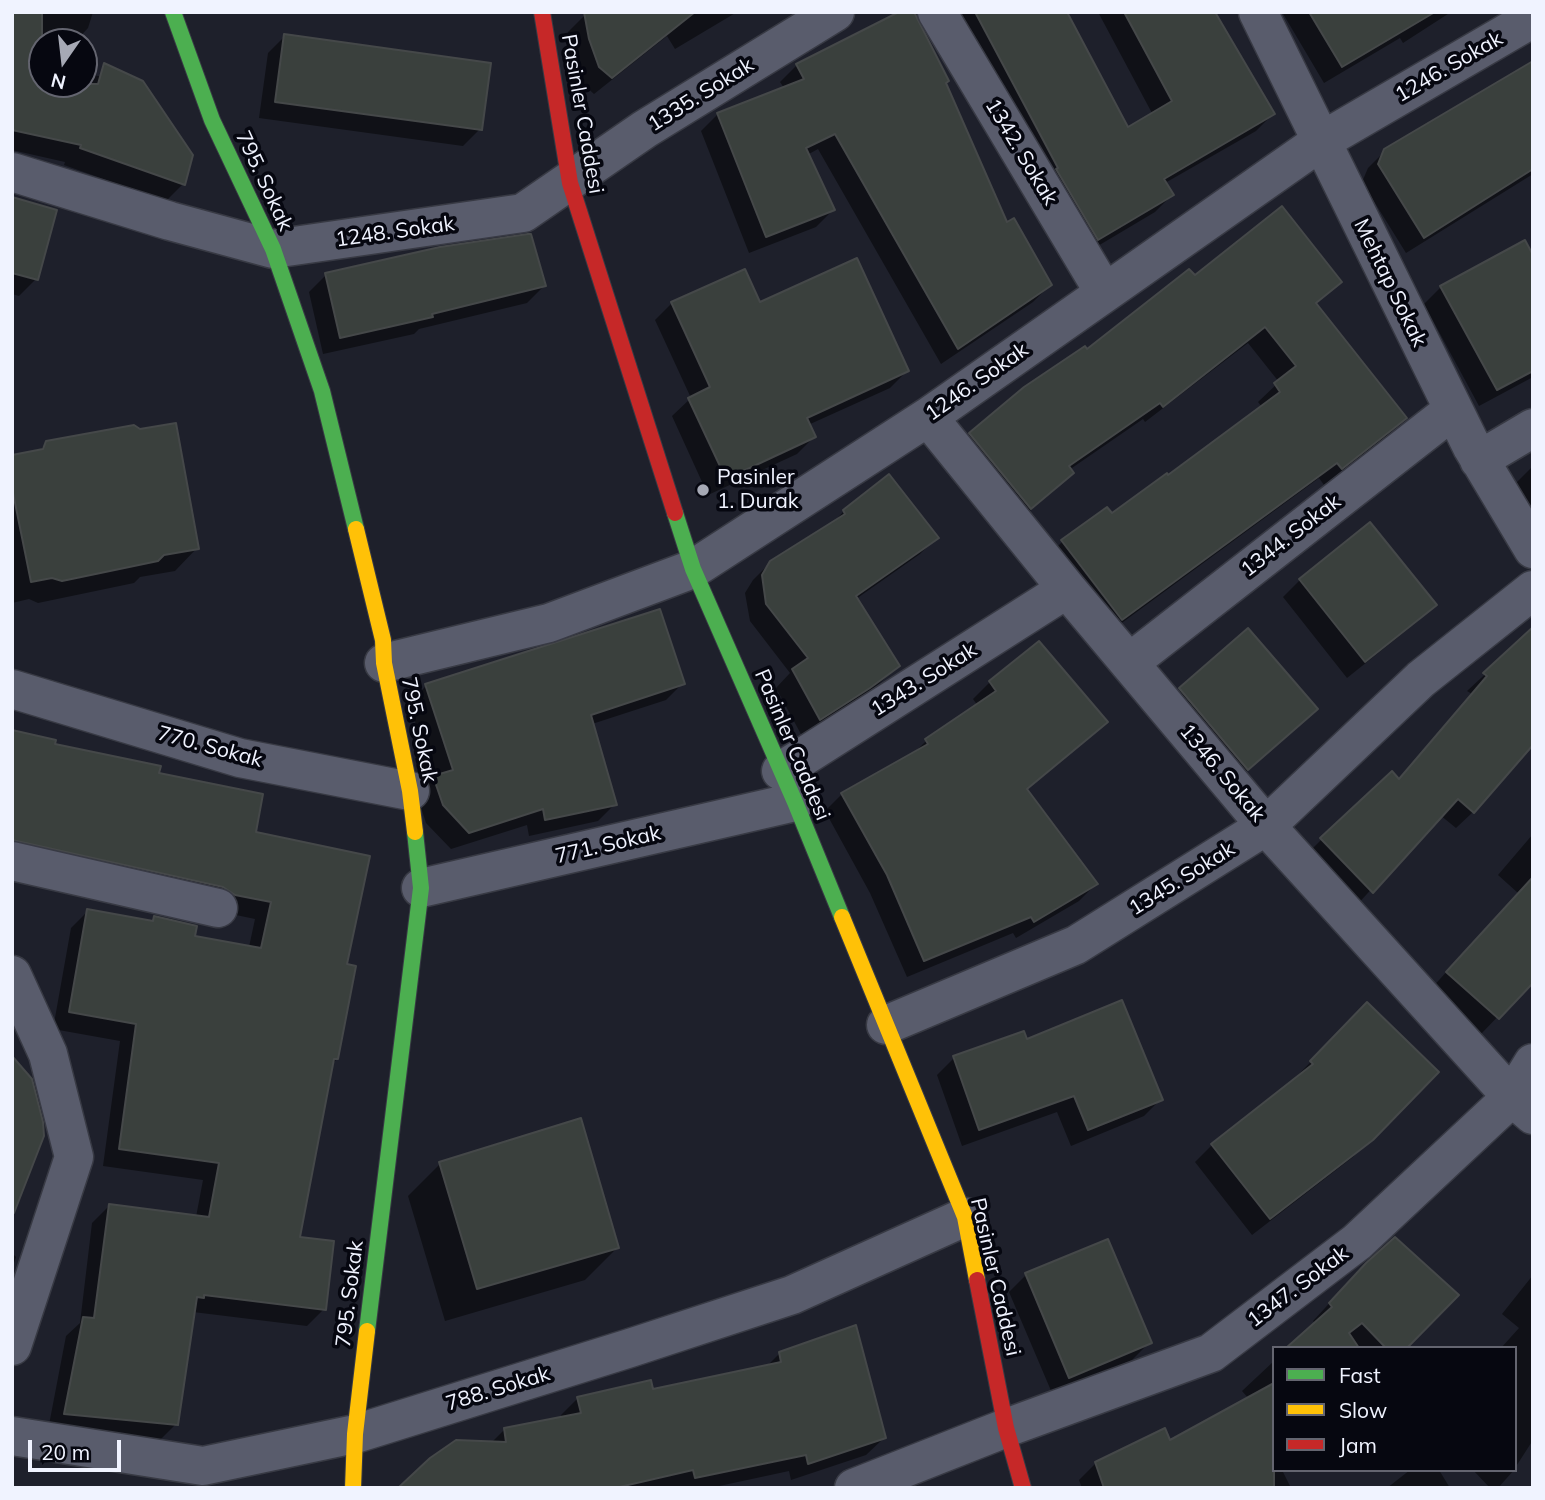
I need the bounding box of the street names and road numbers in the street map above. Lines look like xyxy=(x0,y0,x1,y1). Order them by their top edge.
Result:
street label: 1246. Sokak xyxy=(1391,26,1507,108)
street label: Pasinler Caddesi xyxy=(556,32,608,196)
street label: 1335. Sokak xyxy=(643,53,759,137)
street label: 1342. Sokak xyxy=(979,94,1063,210)
street label: 795. Sokak xyxy=(230,127,298,235)
street label: 1248. Sokak xyxy=(334,211,456,253)
street label: Mehtap Sokak xyxy=(1348,215,1432,351)
street label: 1246. Sokak xyxy=(921,337,1033,427)
street label: 1344. Sokak xyxy=(1236,489,1346,583)
street label: 1343. Sokak xyxy=(866,638,982,722)
street label: Pasinler Caddesi xyxy=(749,666,835,824)
street label: 795. Sokak xyxy=(396,675,442,785)
street label: 1346. Sokak xyxy=(1174,719,1270,827)
street label: 770. Sokak xyxy=(155,721,265,773)
street label: 771. Sokak xyxy=(553,821,663,869)
street label: 1345. Sokak xyxy=(1124,837,1240,921)
street label: Pasinler Caddesi xyxy=(965,1195,1025,1359)
street label: 795. Sokak xyxy=(331,1239,369,1349)
street label: 1347. Sokak xyxy=(1243,1241,1353,1333)
street label: 788. Sokak xyxy=(443,1361,553,1417)

